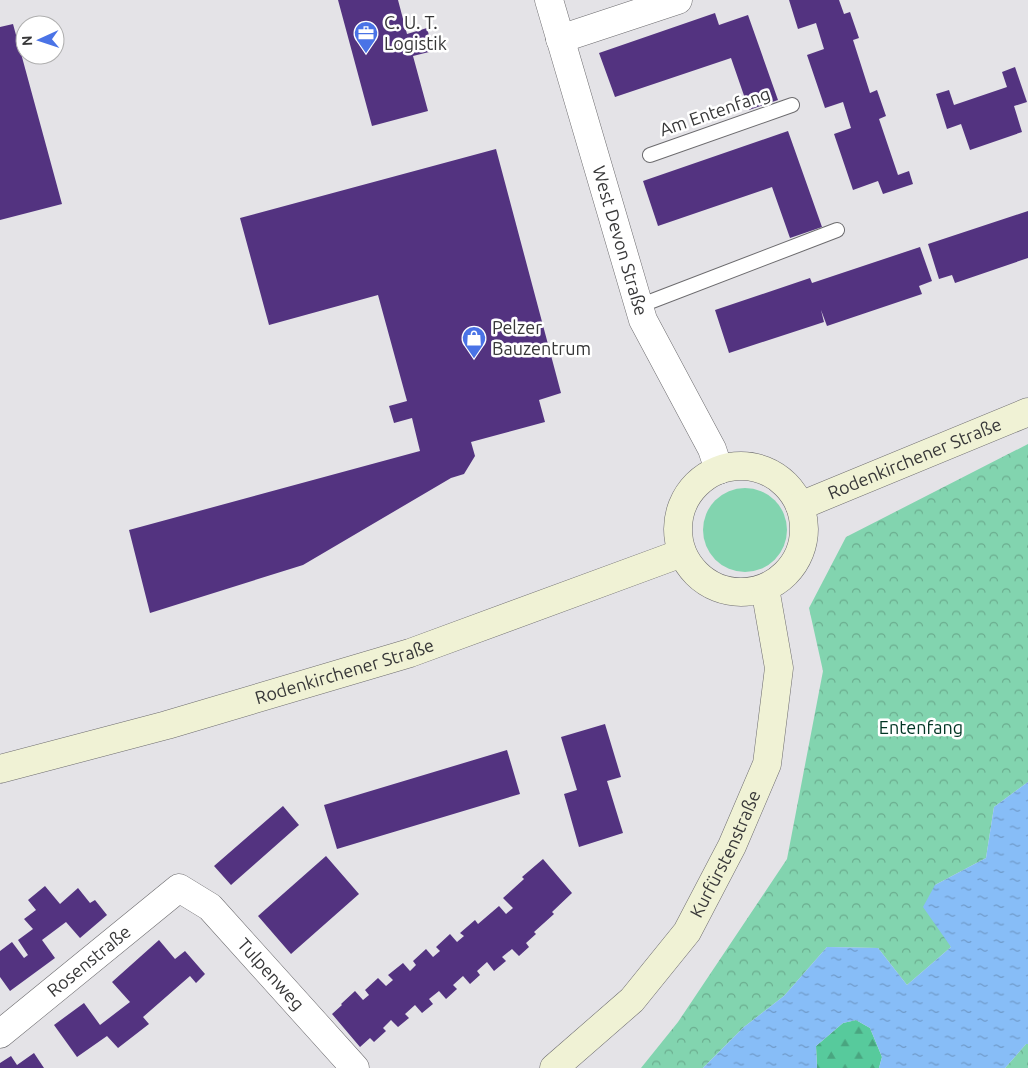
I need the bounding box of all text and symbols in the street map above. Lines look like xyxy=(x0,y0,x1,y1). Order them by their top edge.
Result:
place label: C. U. T. Logistik xyxy=(384,12,447,53)
north arrow xyxy=(15,15,65,65)
office icon: C. U. T. Logistik xyxy=(353,20,379,54)
text: N xyxy=(19,35,35,46)
street label: Am Entenfang xyxy=(657,83,773,139)
street label: West Devon Straße xyxy=(589,163,652,318)
place label: Pelzer Bauzentrum xyxy=(492,317,591,358)
shop icon: Pelzer Bauzentrum xyxy=(461,325,487,359)
street label: Rodenkirchener Straße xyxy=(825,413,1004,502)
street label: Rodenkirchener Straße xyxy=(252,634,436,707)
park label: Entenfang xyxy=(879,717,963,737)
street label: Kurfürstenstraße xyxy=(685,787,764,921)
street label: Rosenstraße xyxy=(43,921,134,1000)
street label: Tulpenweg xyxy=(234,934,309,1014)

